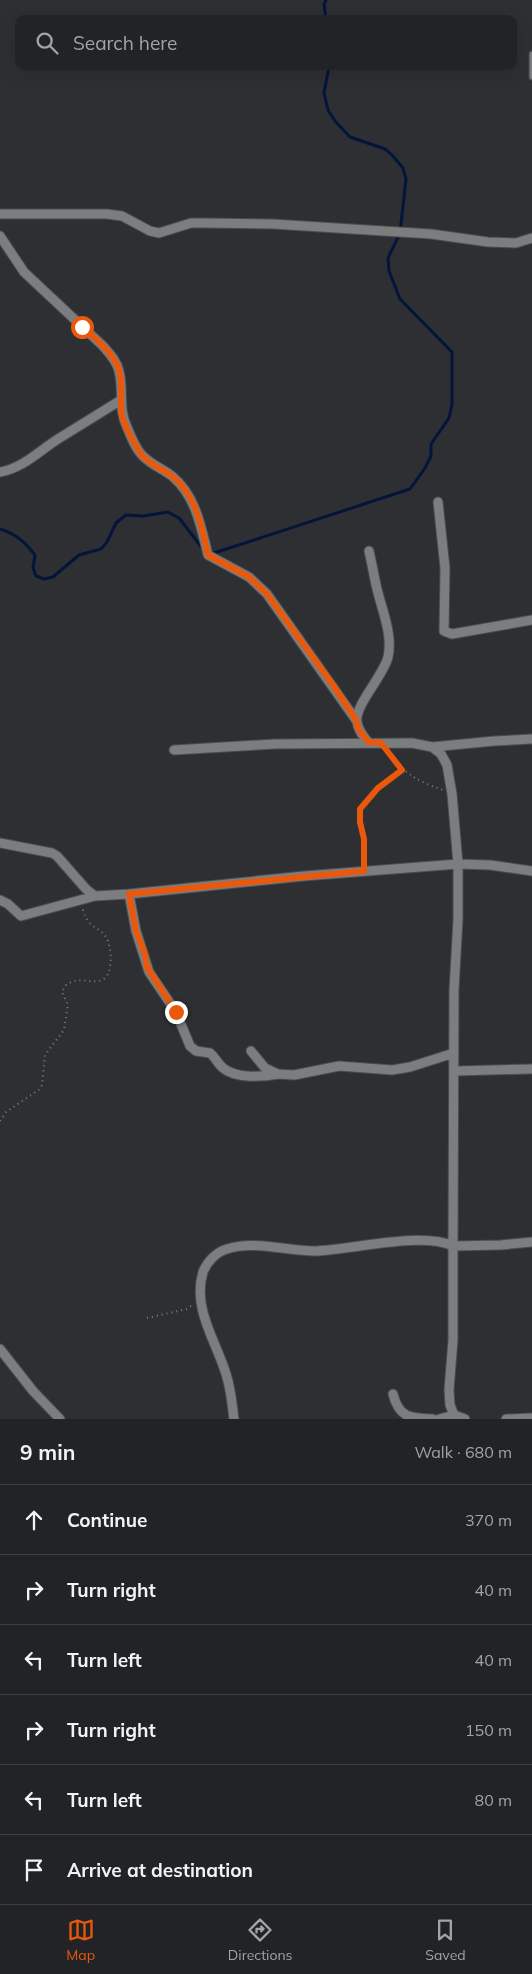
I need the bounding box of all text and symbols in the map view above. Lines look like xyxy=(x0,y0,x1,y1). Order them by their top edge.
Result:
search box xyxy=(15,15,517,70)
icon: search xyxy=(33,29,61,57)
text: Search here xyxy=(73,31,177,55)
route start xyxy=(71,316,94,339)
route end xyxy=(165,1001,188,1024)
text: 9 min xyxy=(20,1439,75,1465)
text: Walk · 680 m xyxy=(414,1442,512,1462)
icon: ahead xyxy=(20,1506,48,1534)
text: Continue xyxy=(67,1508,147,1532)
text: 370 m xyxy=(465,1510,512,1530)
icon: right xyxy=(20,1576,48,1604)
text: Turn right xyxy=(67,1578,156,1602)
text: 40 m xyxy=(475,1580,512,1600)
icon: left xyxy=(20,1646,48,1674)
text: Turn left xyxy=(67,1648,142,1672)
text: 40 m xyxy=(475,1650,512,1670)
icon: right xyxy=(20,1716,48,1744)
text: Turn right xyxy=(67,1718,156,1742)
text: 150 m xyxy=(465,1720,512,1740)
icon: left xyxy=(20,1786,48,1814)
text: Turn left xyxy=(67,1788,142,1812)
text: 80 m xyxy=(475,1790,512,1810)
icon: arrive xyxy=(20,1856,48,1884)
text: Arrive at destination xyxy=(67,1858,253,1882)
tab: Map xyxy=(66,1916,95,1964)
tab: Directions xyxy=(228,1916,293,1964)
tab: Saved xyxy=(425,1916,466,1964)

